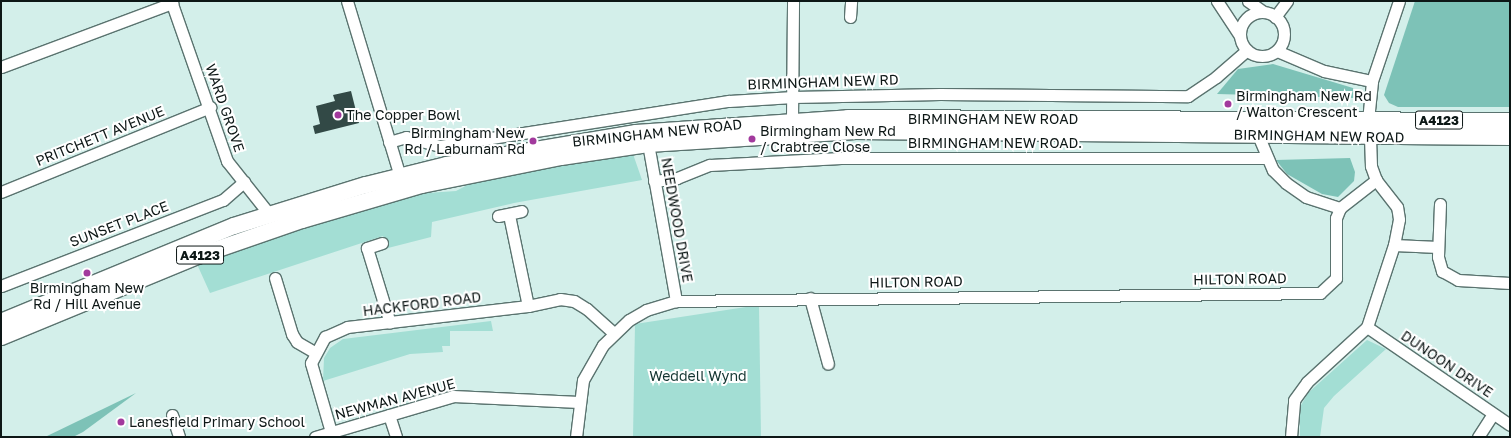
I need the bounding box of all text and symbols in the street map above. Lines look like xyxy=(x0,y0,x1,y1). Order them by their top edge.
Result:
street label: WARD GROVE xyxy=(202,62,248,154)
street label: BIRMINGHAM NEW RD xyxy=(747,71,899,93)
place label: Birmingham New Rd / Walton Crescent xyxy=(1236,88,1372,120)
marker: Birmingham New Rd / Walton Crescent xyxy=(1223,99,1233,109)
street label: PRITCHETT AVENUE xyxy=(33,103,167,169)
place label: The Copper Bowl xyxy=(346,107,461,123)
road number: A4123 xyxy=(1415,109,1463,131)
marker: The Copper Bowl xyxy=(333,110,343,120)
street label: BIRMINGHAM NEW ROAD xyxy=(908,111,1078,127)
street label: BIRMINGHAM NEW ROAD xyxy=(571,116,743,150)
place label: Birmingham New Rd / Crabtree Close xyxy=(760,123,896,156)
place label: Birmingham New Rd / Laburnam Rd xyxy=(404,125,525,158)
street label: BIRMINGHAM NEW ROAD xyxy=(1234,126,1404,146)
marker: Birmingham New Rd / Crabtree Close xyxy=(747,134,757,144)
street label: BIRMINGHAM NEW ROAD. xyxy=(908,135,1082,151)
marker: Birmingham New Rd / Laburnam Rd xyxy=(528,136,538,146)
street label: NEEDWOOD DRIVE xyxy=(658,156,696,284)
street label: SUNSET PLACE xyxy=(67,197,171,251)
road number: A4123 xyxy=(176,244,224,266)
marker: Birmingham New Rd / Hill Avenue xyxy=(82,268,92,278)
street label: HILTON ROAD xyxy=(1193,270,1287,288)
street label: HILTON ROAD xyxy=(869,273,963,291)
place label: Birmingham New Rd / Hill Avenue xyxy=(30,280,144,312)
street label: HACKFORD ROAD xyxy=(362,288,482,320)
street label: DUNOON DRIVE xyxy=(1398,327,1496,401)
park label: Weddell Wynd xyxy=(649,368,747,384)
street label: NEWMAN AVENUE xyxy=(333,375,457,423)
place label: Lanesfield Primary School xyxy=(129,414,305,430)
marker: Lanesfield Primary School xyxy=(116,417,126,427)

